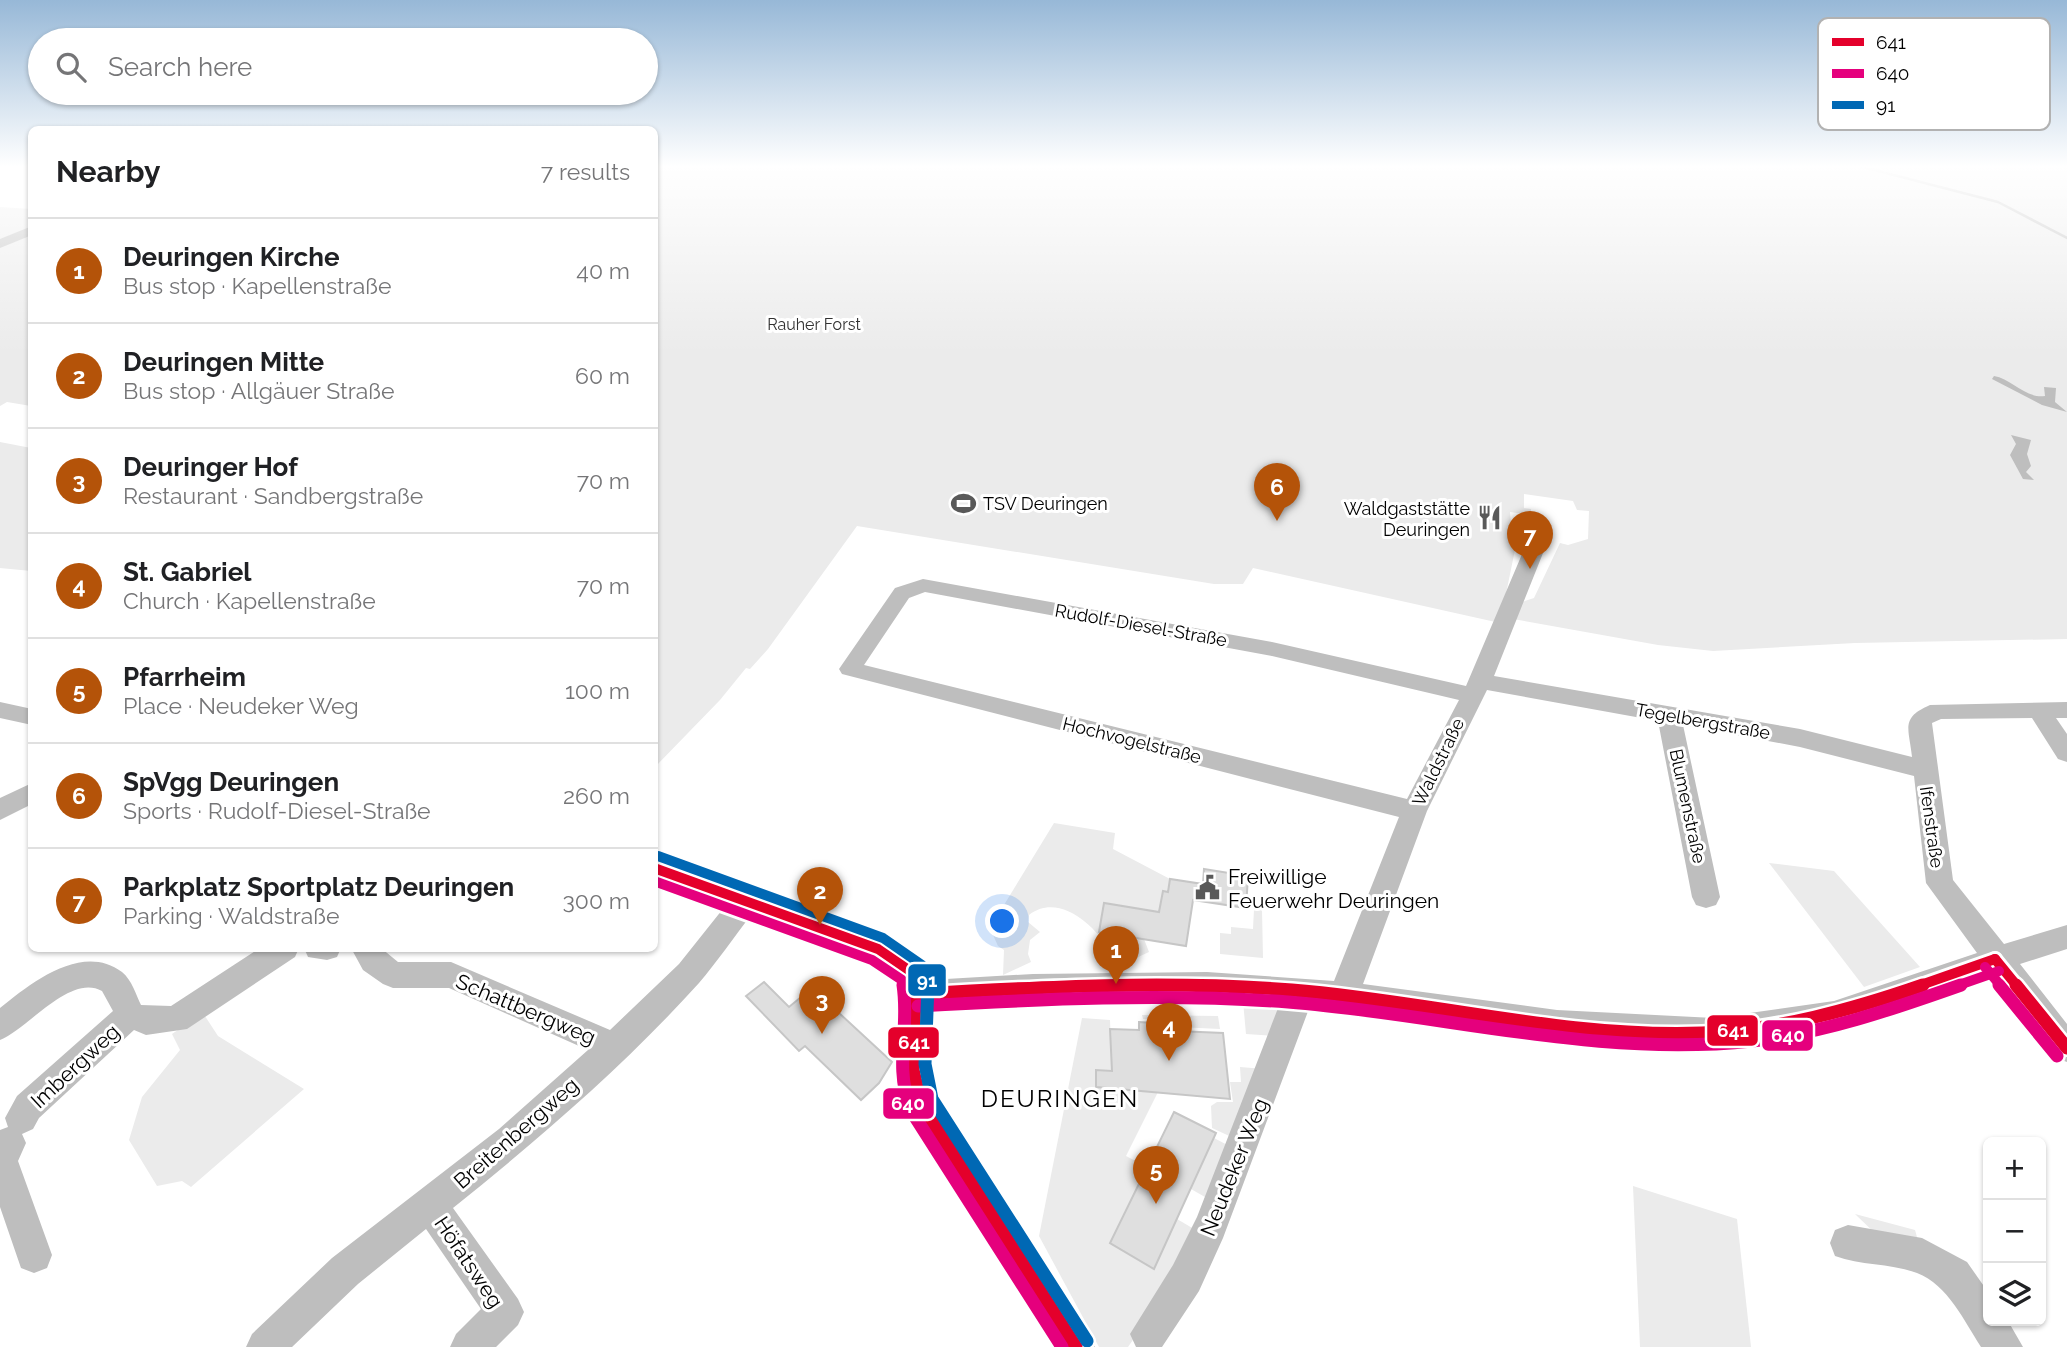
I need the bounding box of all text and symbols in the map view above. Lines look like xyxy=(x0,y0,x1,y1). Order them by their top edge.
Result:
legend xyxy=(1818,18,2050,130)
search box xyxy=(28,28,658,105)
text: 641 xyxy=(1876,31,1906,53)
icon: search xyxy=(52,48,90,86)
text: Search here xyxy=(108,52,252,82)
text: 640 xyxy=(1876,62,1909,84)
text: 91 xyxy=(1876,94,1895,116)
text: Nearby xyxy=(56,154,160,189)
text: 7 results xyxy=(541,158,630,185)
text: Deuringen Kirche xyxy=(123,242,340,272)
text: 1 xyxy=(73,257,85,284)
text: 40 m xyxy=(576,257,630,284)
text: Bus stop · Kapellenstraße xyxy=(123,272,392,299)
park label: Rauher Forst xyxy=(767,315,861,334)
text: Deuringen Mitte xyxy=(123,347,324,377)
text: 2 xyxy=(73,362,85,389)
text: 60 m xyxy=(575,362,630,389)
text: Bus stop · Allgäuer Straße xyxy=(123,377,394,404)
text: Deuringer Hof xyxy=(123,452,298,482)
pin: 6 xyxy=(1254,463,1300,521)
text: 3 xyxy=(73,467,85,494)
text: 70 m xyxy=(577,467,630,494)
text: Restaurant · Sandbergstraße xyxy=(123,482,423,509)
sports icon: TSV Deuringen xyxy=(949,489,977,517)
place label: TSV Deuringen xyxy=(983,493,1108,514)
place label: Waldgaststätte Deuringen xyxy=(1344,498,1470,540)
restaurant icon: Waldgaststätte Deuringen xyxy=(1476,504,1504,532)
pin: 7 xyxy=(1507,511,1553,569)
text: St. Gabriel xyxy=(123,557,251,587)
text: 4 xyxy=(72,572,86,599)
text: 70 m xyxy=(577,572,630,599)
text: Church · Kapellenstraße xyxy=(123,587,376,614)
street label: Rudolf-Diesel-Straße xyxy=(1053,600,1229,651)
text: Pfarrheim xyxy=(123,662,246,692)
text: 5 xyxy=(73,677,85,704)
text: 100 m xyxy=(565,677,630,704)
text: Place · Neudeker Weg xyxy=(123,692,359,719)
street label: Tegelbergstraße xyxy=(1634,699,1772,743)
street label: Hochvogelstraße xyxy=(1061,713,1204,767)
street label: Waldstraße xyxy=(1408,714,1468,809)
street label: Blumenstraße xyxy=(1666,747,1710,866)
text: SpVgg Deuringen xyxy=(123,767,339,797)
text: 6 xyxy=(72,782,86,809)
text: 260 m xyxy=(563,782,630,809)
street label: Ifenstraße xyxy=(1916,785,1948,870)
text: Sports · Rudolf-Diesel-Straße xyxy=(123,797,431,824)
place label: Freiwillige Feuerwehr Deuringen xyxy=(1228,864,1439,913)
pin: 2 xyxy=(797,867,843,925)
text: Parkplatz Sportplatz Deuringen xyxy=(123,872,514,902)
public building icon: Freiwillige Feuerwehr Deuringen xyxy=(1194,874,1222,902)
text: 7 xyxy=(73,887,85,914)
text: 300 m xyxy=(563,887,630,914)
text: Parking · Waldstraße xyxy=(123,902,339,929)
your location xyxy=(985,904,1019,938)
pin: 1 xyxy=(1093,926,1139,984)
line badge: 91 xyxy=(907,963,947,997)
street label: Schattbergweg xyxy=(452,968,600,1050)
text: 91 xyxy=(917,969,937,991)
pin: 3 xyxy=(799,976,845,1034)
pin: 4 xyxy=(1146,1003,1192,1061)
line badge: 641 xyxy=(1706,1014,1759,1047)
street label: Imbergweg xyxy=(26,1019,124,1113)
text: 641 xyxy=(1717,1019,1749,1041)
line badge: 640 xyxy=(1761,1019,1814,1052)
text: 640 xyxy=(1771,1024,1805,1046)
line badge: 641 xyxy=(887,1026,940,1059)
text: 641 xyxy=(898,1031,930,1053)
street label: Breitenbergweg xyxy=(449,1072,583,1194)
district label: DEURINGEN xyxy=(981,1084,1139,1113)
line badge: 640 xyxy=(882,1087,935,1120)
text: 640 xyxy=(891,1092,925,1114)
street label: Neudeker Weg xyxy=(1195,1094,1273,1240)
map controls xyxy=(1983,1137,2046,1326)
button: + xyxy=(1983,1137,2046,1200)
pin: 5 xyxy=(1133,1146,1179,1204)
button: − xyxy=(1983,1200,2046,1263)
street label: Höfatsweg xyxy=(429,1212,509,1312)
button: layers xyxy=(1983,1263,2046,1326)

